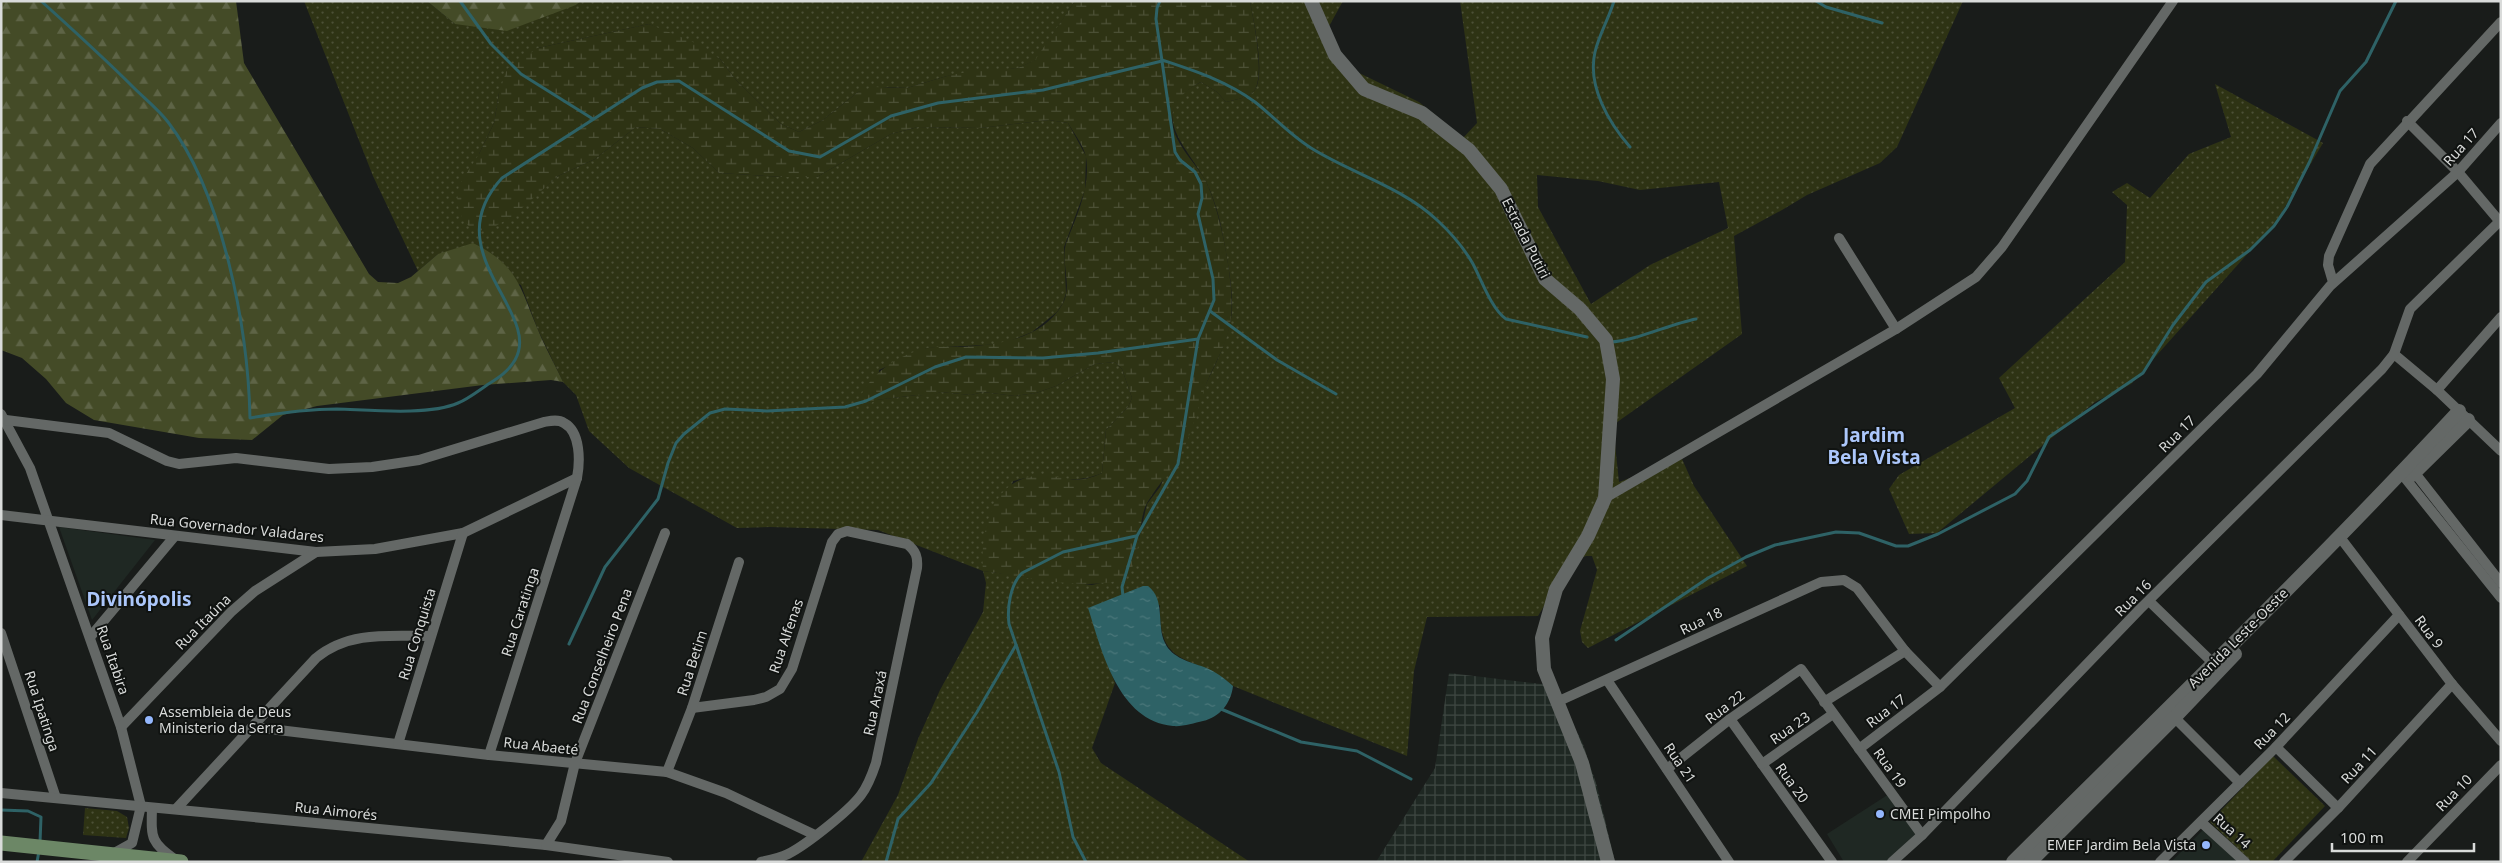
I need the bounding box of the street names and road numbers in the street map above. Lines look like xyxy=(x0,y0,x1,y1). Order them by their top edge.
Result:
street label: Rua 17 xyxy=(2439,124,2483,170)
street label: Estrada Putiri xyxy=(1498,194,1555,281)
street label: Rua 17 xyxy=(2154,411,2199,456)
street label: Rua Governador Valadares xyxy=(149,509,325,546)
street label: Rua Caratinga xyxy=(496,565,543,659)
street label: Rua 16 xyxy=(2110,575,2155,620)
street label: Avenida Leste-Oeste xyxy=(2183,583,2292,692)
street label: Rua Conselheiro Pena xyxy=(567,585,636,726)
street label: Rua Conquista xyxy=(394,586,440,682)
street label: Rua Itaúna xyxy=(171,590,235,654)
street label: Rua Alfenas xyxy=(764,596,807,675)
street label: Rua 18 xyxy=(1676,602,1725,639)
street label: Rua 9 xyxy=(2411,611,2448,652)
street label: Rua Itabira xyxy=(93,623,134,697)
street label: Rua Betim xyxy=(672,628,711,698)
street label: Rua Ipatinga xyxy=(20,668,64,754)
street label: Rua Araxá xyxy=(858,668,891,737)
street label: Rua 22 xyxy=(1701,686,1748,728)
street label: Rua 17 xyxy=(1862,690,1909,732)
street label: Rua 23 xyxy=(1766,707,1814,748)
street label: Rua 12 xyxy=(2249,708,2294,753)
street label: Rua Abaeté xyxy=(503,732,579,759)
street label: Rua 21 xyxy=(1660,739,1701,787)
street label: Rua 11 xyxy=(2336,742,2381,788)
street label: Rua 19 xyxy=(1870,744,1911,791)
street label: Rua 20 xyxy=(1772,759,1813,806)
street label: Rua 10 xyxy=(2431,770,2476,815)
street label: Rua Aimorés xyxy=(294,797,379,824)
street label: Rua 14 xyxy=(2209,809,2255,853)

